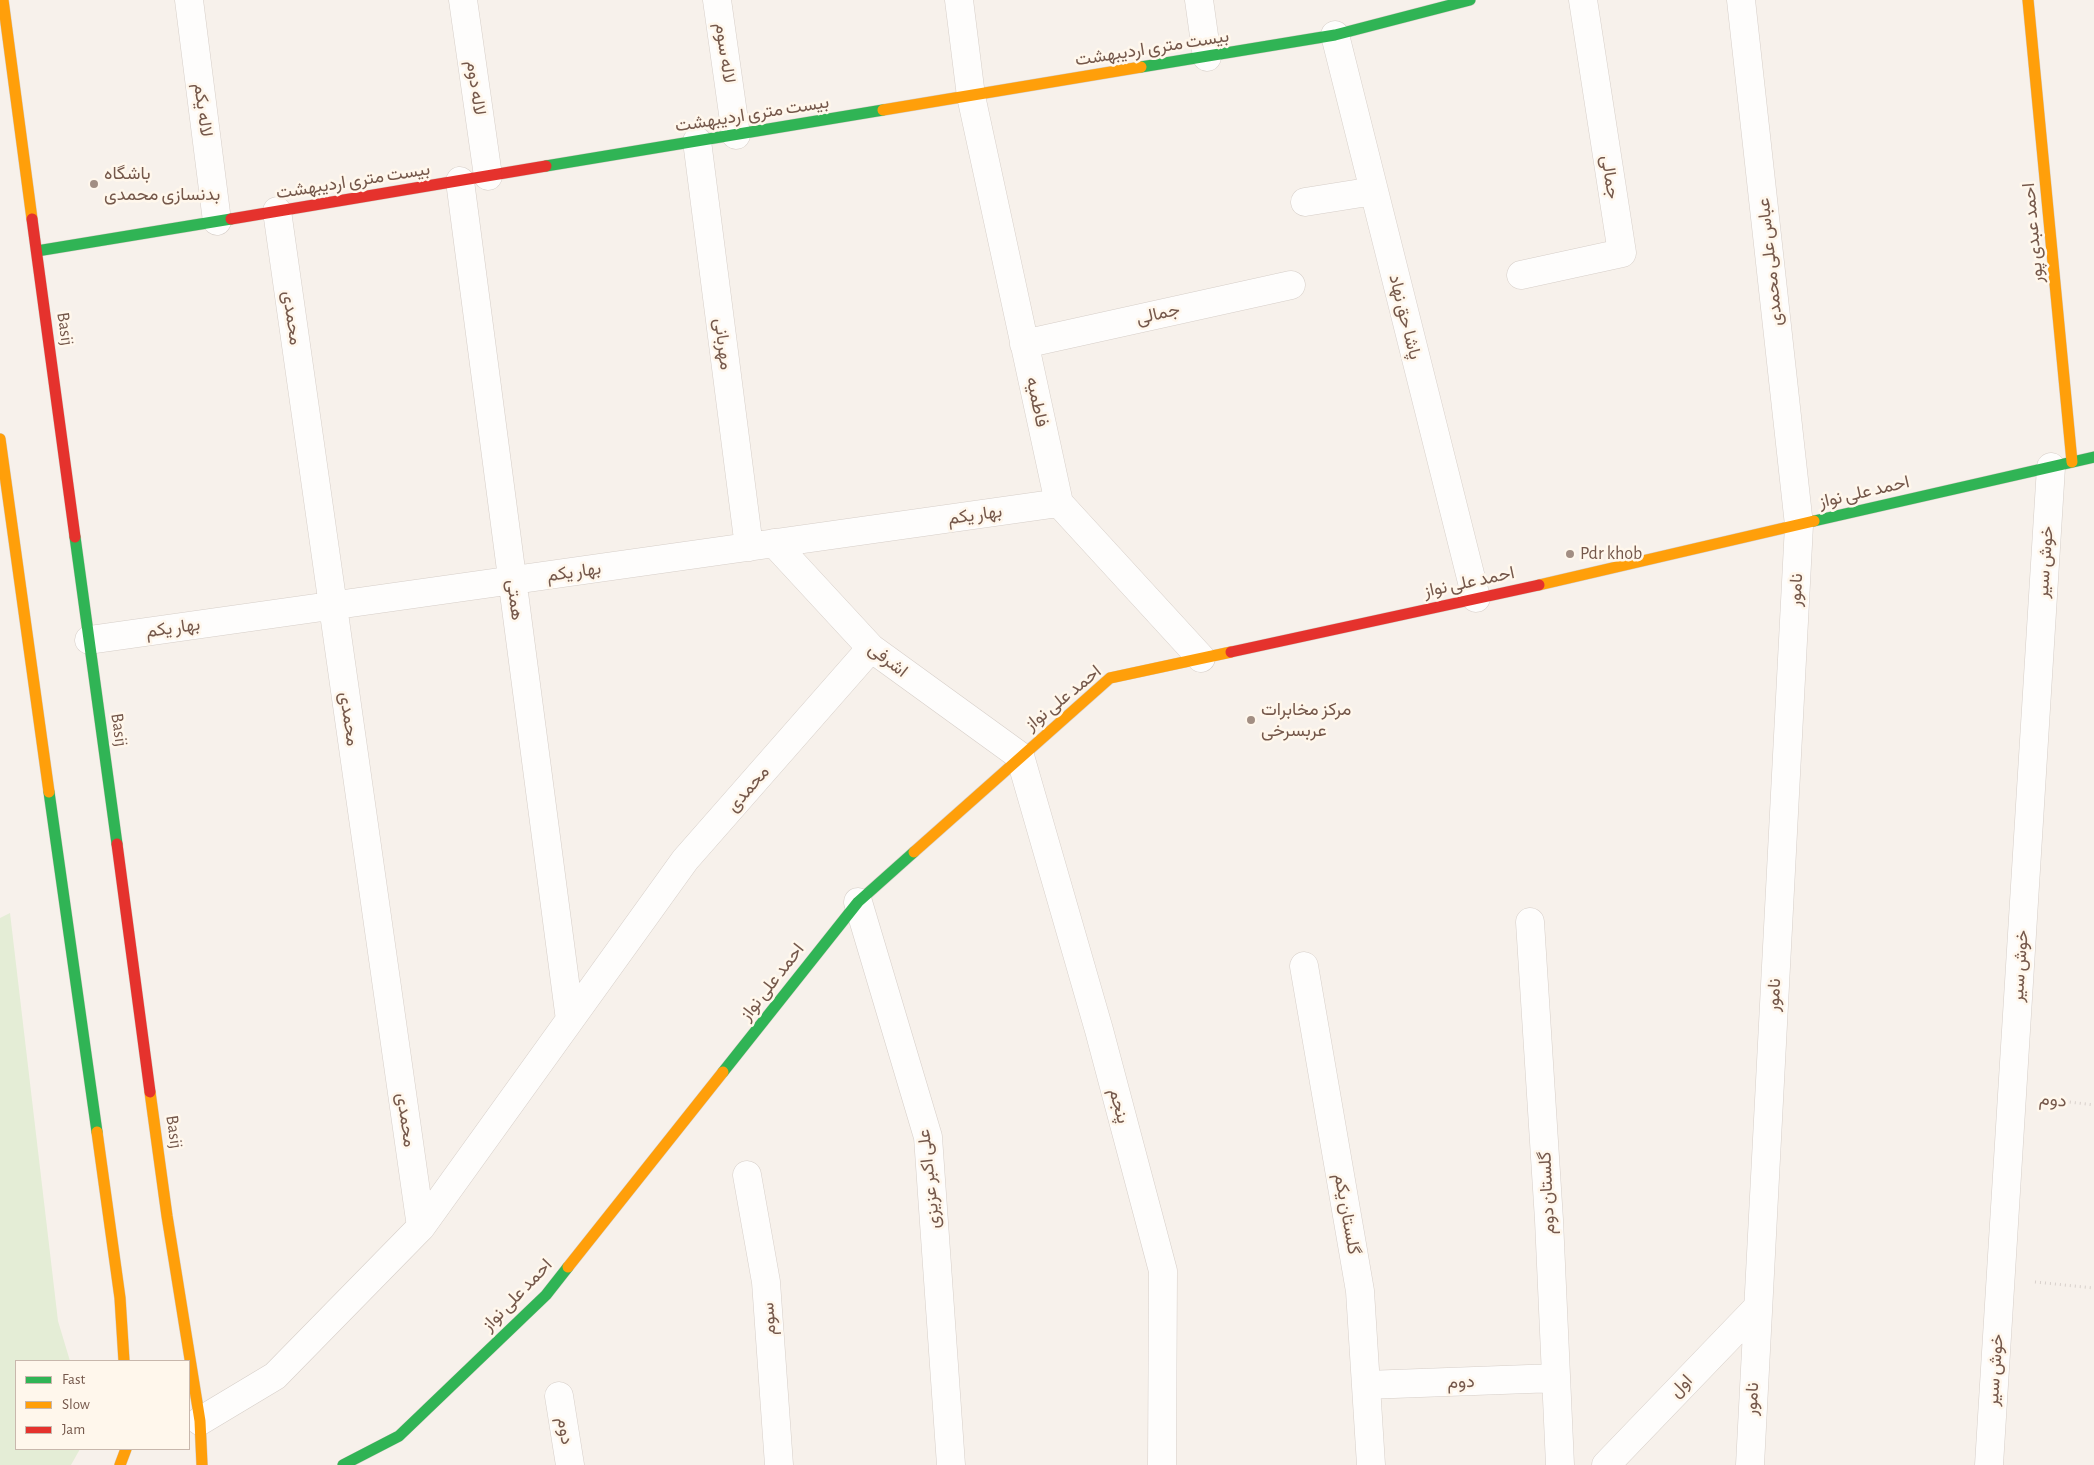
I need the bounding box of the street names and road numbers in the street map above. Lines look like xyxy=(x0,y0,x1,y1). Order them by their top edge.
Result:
street label: لاله سوم xyxy=(710,21,740,85)
street label: بیست متری اردیبهشت xyxy=(1073,25,1231,71)
street label: لاله دوم xyxy=(461,59,491,117)
street label: لاله یکم xyxy=(189,82,217,138)
street label: بیست متری اردیبهشت xyxy=(673,91,831,137)
street label: جمالی xyxy=(1596,154,1624,200)
street label: بیست متری اردیبهشت xyxy=(274,158,432,204)
street label: احمد عبدی پور xyxy=(2018,182,2048,284)
street label: عباس علی محمدی xyxy=(1753,197,1787,327)
street label: پاشا حق نهاد xyxy=(1384,272,1426,362)
street label: محمدی xyxy=(278,290,306,346)
street label: جمالی xyxy=(1134,299,1182,329)
street label: Basij xyxy=(52,311,78,347)
street label: مهربانی xyxy=(709,317,737,371)
street label: فاطمیه xyxy=(1021,375,1053,429)
street label: احمد علی نواز xyxy=(1817,471,1911,513)
street label: بهار یکم xyxy=(947,501,1003,529)
street label: خوش سیر xyxy=(2032,525,2058,599)
street label: بهار یکم xyxy=(546,558,602,586)
street label: احمد علی نواز xyxy=(1422,562,1516,602)
street label: نامور xyxy=(1784,573,1808,607)
street label: همتی xyxy=(502,578,528,622)
street label: بهار یکم xyxy=(145,614,201,642)
street label: اشرفی xyxy=(864,638,912,682)
street label: احمد علی نواز xyxy=(1020,661,1106,735)
street label: محمدی xyxy=(335,691,363,747)
street label: Basij xyxy=(106,712,132,748)
street label: محمدی xyxy=(722,761,774,817)
street label: خوش سیر xyxy=(2007,929,2033,1003)
street label: احمد علی نواز xyxy=(735,939,809,1025)
street label: نامور xyxy=(1762,978,1786,1012)
street label: پنجم xyxy=(1104,1086,1134,1126)
street label: دوم xyxy=(2038,1088,2068,1112)
street label: محمدی xyxy=(392,1092,420,1148)
street label: Basij xyxy=(161,1114,187,1150)
street label: علی اکبر عزیزی xyxy=(913,1128,945,1230)
street label: گلستان دوم xyxy=(1534,1151,1560,1235)
street label: گلستان یکم xyxy=(1329,1172,1365,1256)
street label: احمد علی نواز xyxy=(477,1254,557,1336)
street label: سوم xyxy=(757,1302,781,1336)
street label: خوش سیر xyxy=(1982,1333,2008,1407)
street label: اول xyxy=(1665,1370,1697,1402)
street label: دوم xyxy=(1447,1371,1475,1393)
street label: نامور xyxy=(1740,1382,1764,1416)
street label: دوم xyxy=(552,1416,578,1446)

